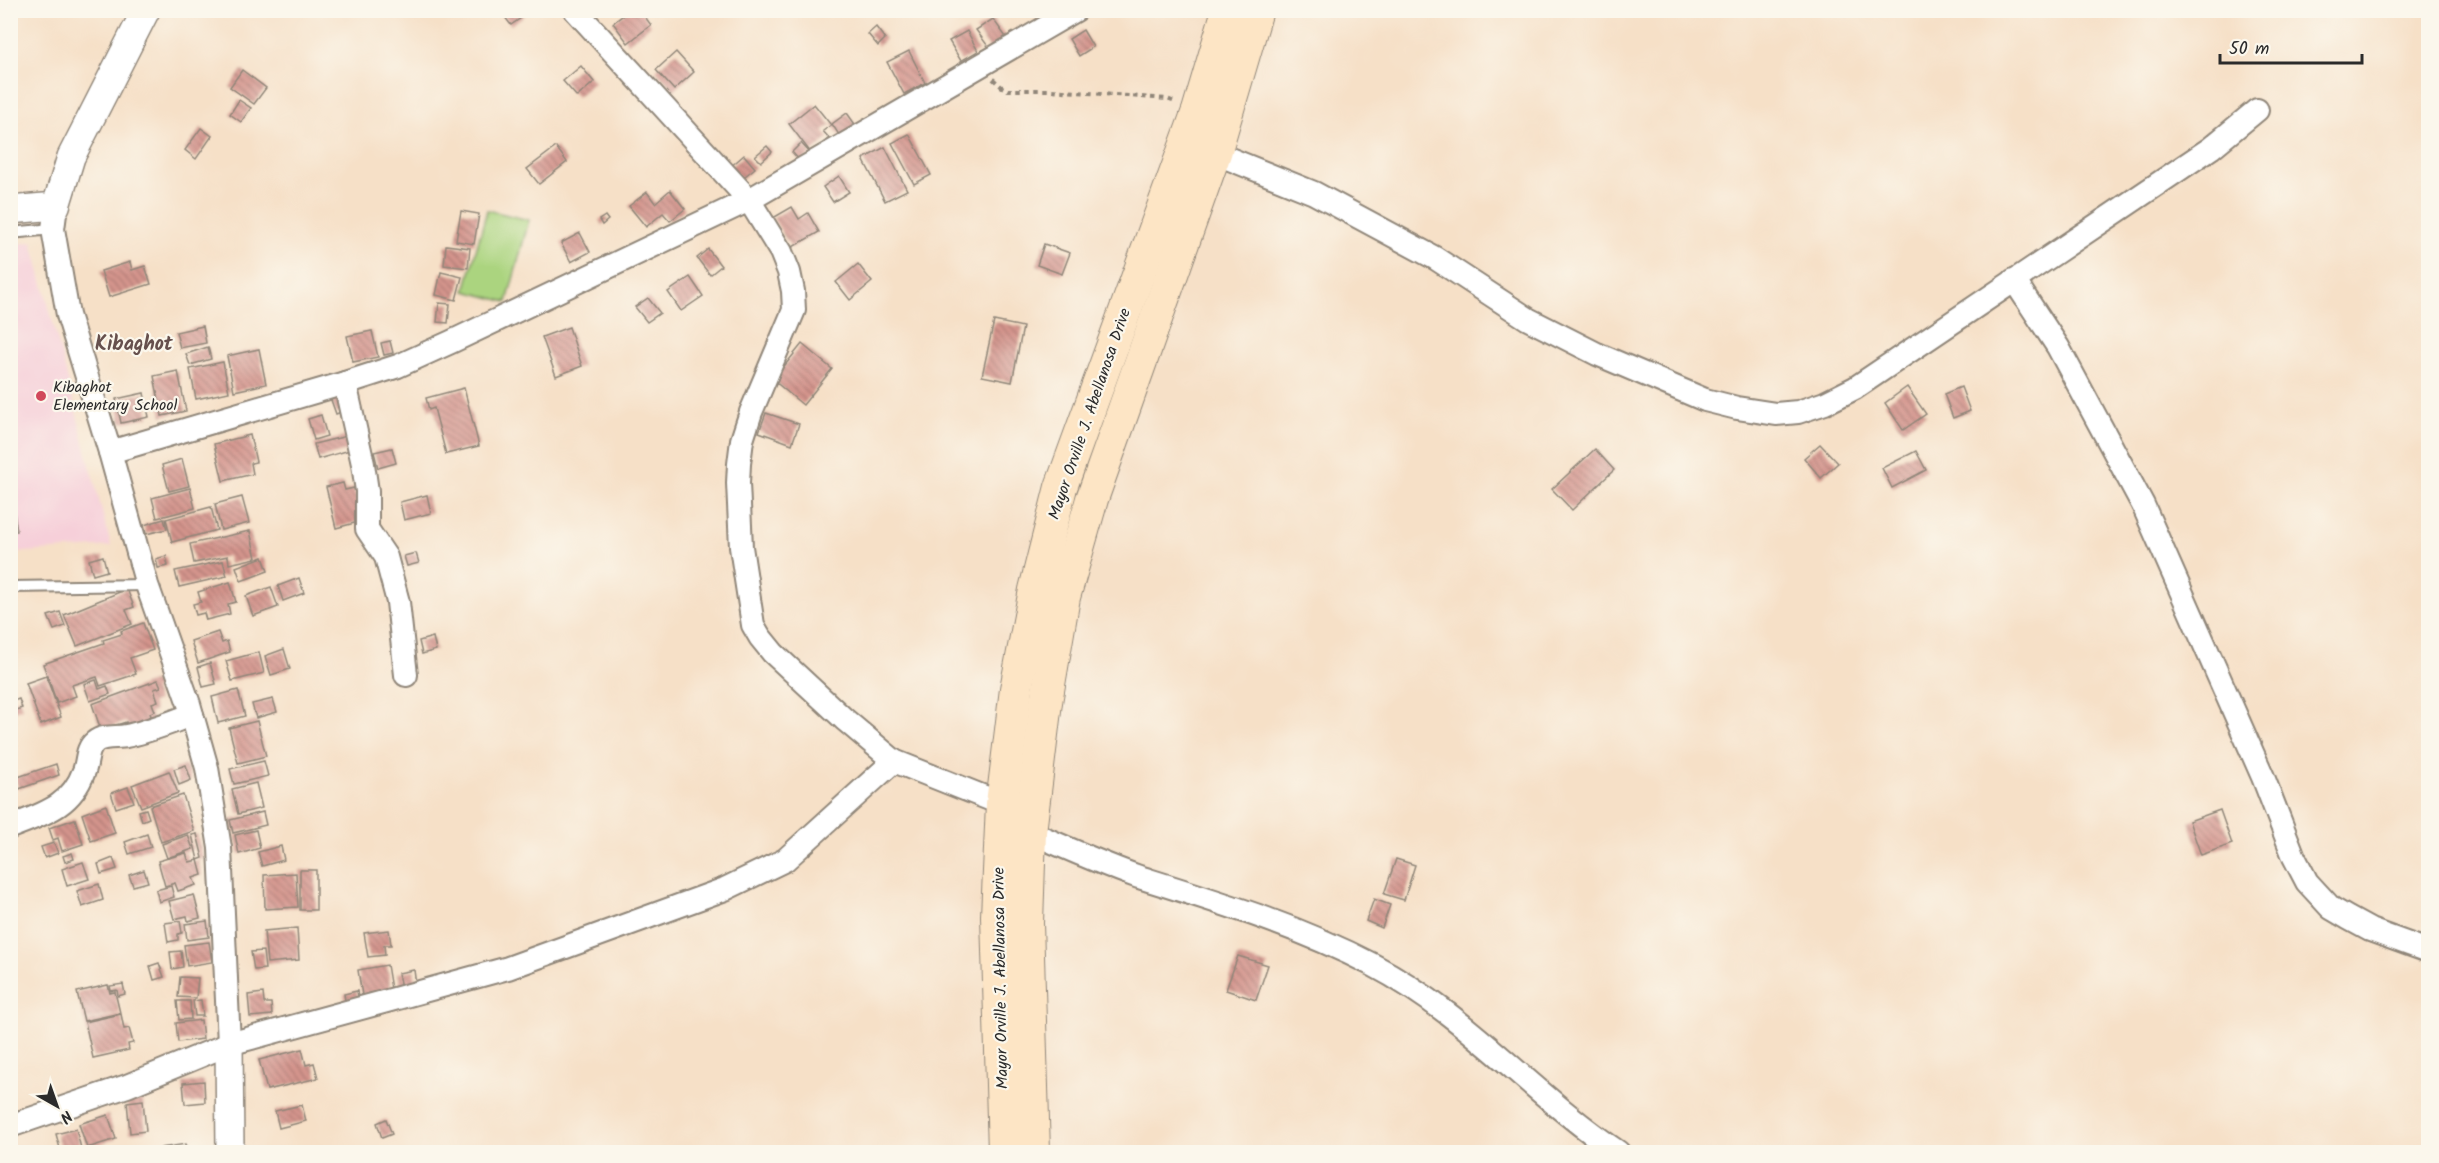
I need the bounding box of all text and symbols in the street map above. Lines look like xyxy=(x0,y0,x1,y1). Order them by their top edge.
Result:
scale bar xyxy=(2220,27,2362,65)
text: 50 m xyxy=(2229,35,2269,64)
street label: Mayor Orville J. Abellanosa Drive xyxy=(1042,305,1138,523)
district label: Kibaghot xyxy=(95,329,174,361)
place label: Kibaghot Elementary School xyxy=(53,375,178,418)
marker: Kibaghot Elementary School xyxy=(34,389,48,403)
street label: Mayor Orville J. Abellanosa Drive xyxy=(987,867,1015,1089)
north arrow xyxy=(27,1076,87,1136)
text: N xyxy=(54,1104,78,1129)

